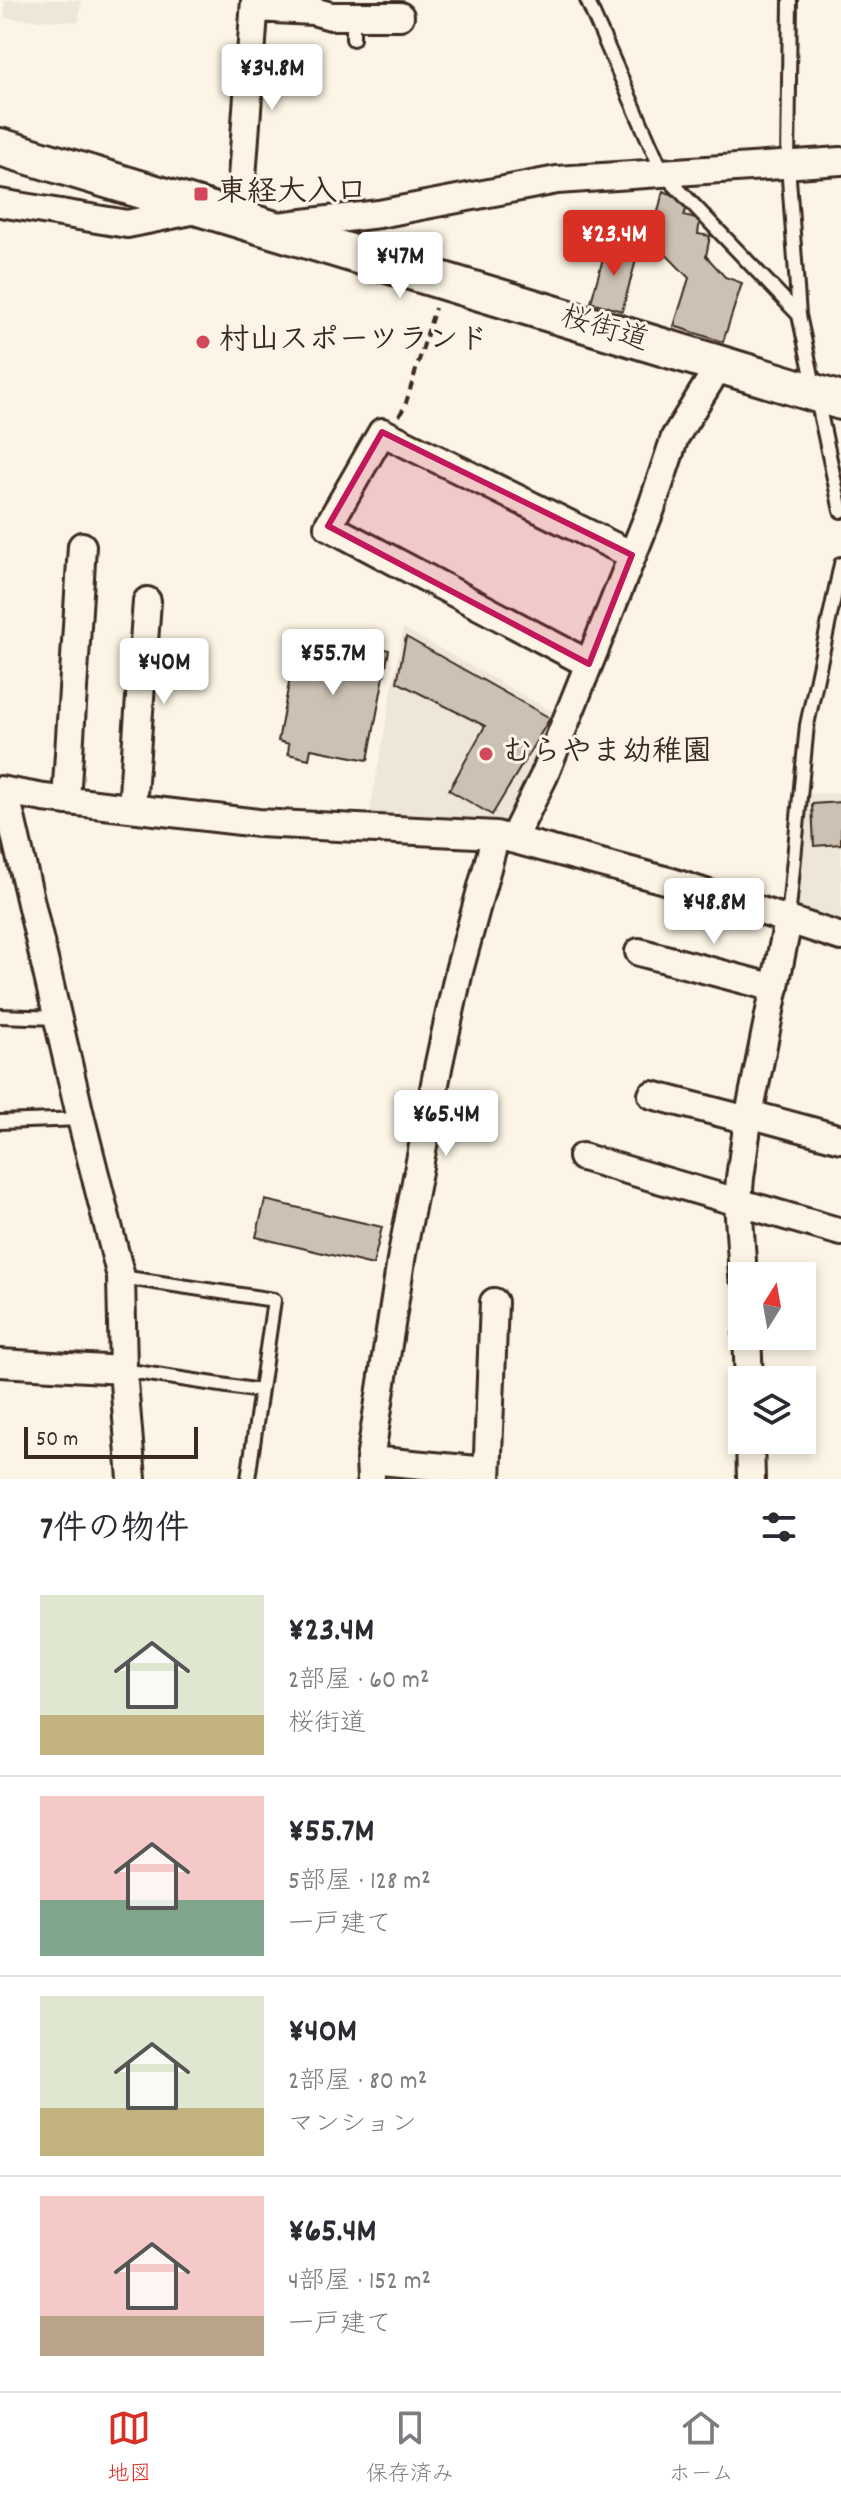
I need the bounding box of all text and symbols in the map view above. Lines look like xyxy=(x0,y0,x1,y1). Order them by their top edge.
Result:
pin: ¥34.8M xyxy=(207,44,337,112)
text: ¥34.8M xyxy=(240,51,304,88)
place label: 東経大入口 xyxy=(217,173,367,216)
marker: 東経大入口 xyxy=(192,185,210,203)
pin: ¥23.4M xyxy=(549,210,679,278)
text: ¥23.4M xyxy=(581,217,647,254)
pin: ¥47M xyxy=(353,232,447,300)
text: ¥47M xyxy=(376,239,424,276)
street label: 桜街道 xyxy=(555,297,653,365)
place label: 村山スポーツランド xyxy=(219,321,488,364)
marker: 村山スポーツランド xyxy=(194,333,212,351)
pin: ¥55.7M xyxy=(268,629,398,697)
text: ¥55.7M xyxy=(300,636,366,673)
pin: ¥40M xyxy=(117,638,211,706)
text: ¥40M xyxy=(138,645,190,682)
place label: むらやま幼稚園 xyxy=(502,733,712,776)
marker: むらやま幼稚園 xyxy=(477,745,495,763)
pin: ¥48.8M xyxy=(649,878,779,946)
text: ¥48.8M xyxy=(682,885,746,922)
pin: ¥65.4M xyxy=(381,1090,511,1158)
text: ¥65.4M xyxy=(412,1097,480,1134)
north arrow xyxy=(728,1262,816,1350)
map controls xyxy=(728,1262,816,1454)
button: layers xyxy=(728,1366,816,1454)
scale bar xyxy=(24,1423,198,1459)
text: 50 m xyxy=(36,1425,78,1456)
icon: filters xyxy=(757,1505,801,1549)
text: 7件の物件 xyxy=(40,1507,189,1556)
text: ¥23.4M xyxy=(288,1608,374,1657)
icon: home xyxy=(104,1627,200,1723)
text: 2部屋 · 60 m² xyxy=(288,1663,429,1700)
text: 桜街道 xyxy=(288,1706,366,1743)
text: ¥55.7M xyxy=(288,1809,375,1858)
icon: home xyxy=(104,1828,200,1924)
text: 5部屋 · 128 m² xyxy=(288,1864,431,1901)
text: 一戸建て xyxy=(288,1907,392,1944)
text: ¥40M xyxy=(288,2009,357,2058)
icon: home xyxy=(104,2028,200,2124)
text: 2部屋 · 80 m² xyxy=(288,2064,427,2101)
text: マンション xyxy=(288,2107,417,2144)
text: ¥65.4M xyxy=(288,2209,377,2258)
icon: home xyxy=(104,2228,200,2324)
text: 4部屋 · 152 m² xyxy=(288,2264,431,2301)
text: 一戸建て xyxy=(288,2307,392,2344)
tab: 地図 xyxy=(107,2406,151,2491)
tab: 保存済み xyxy=(366,2406,454,2491)
tab: ホーム xyxy=(669,2406,734,2491)

